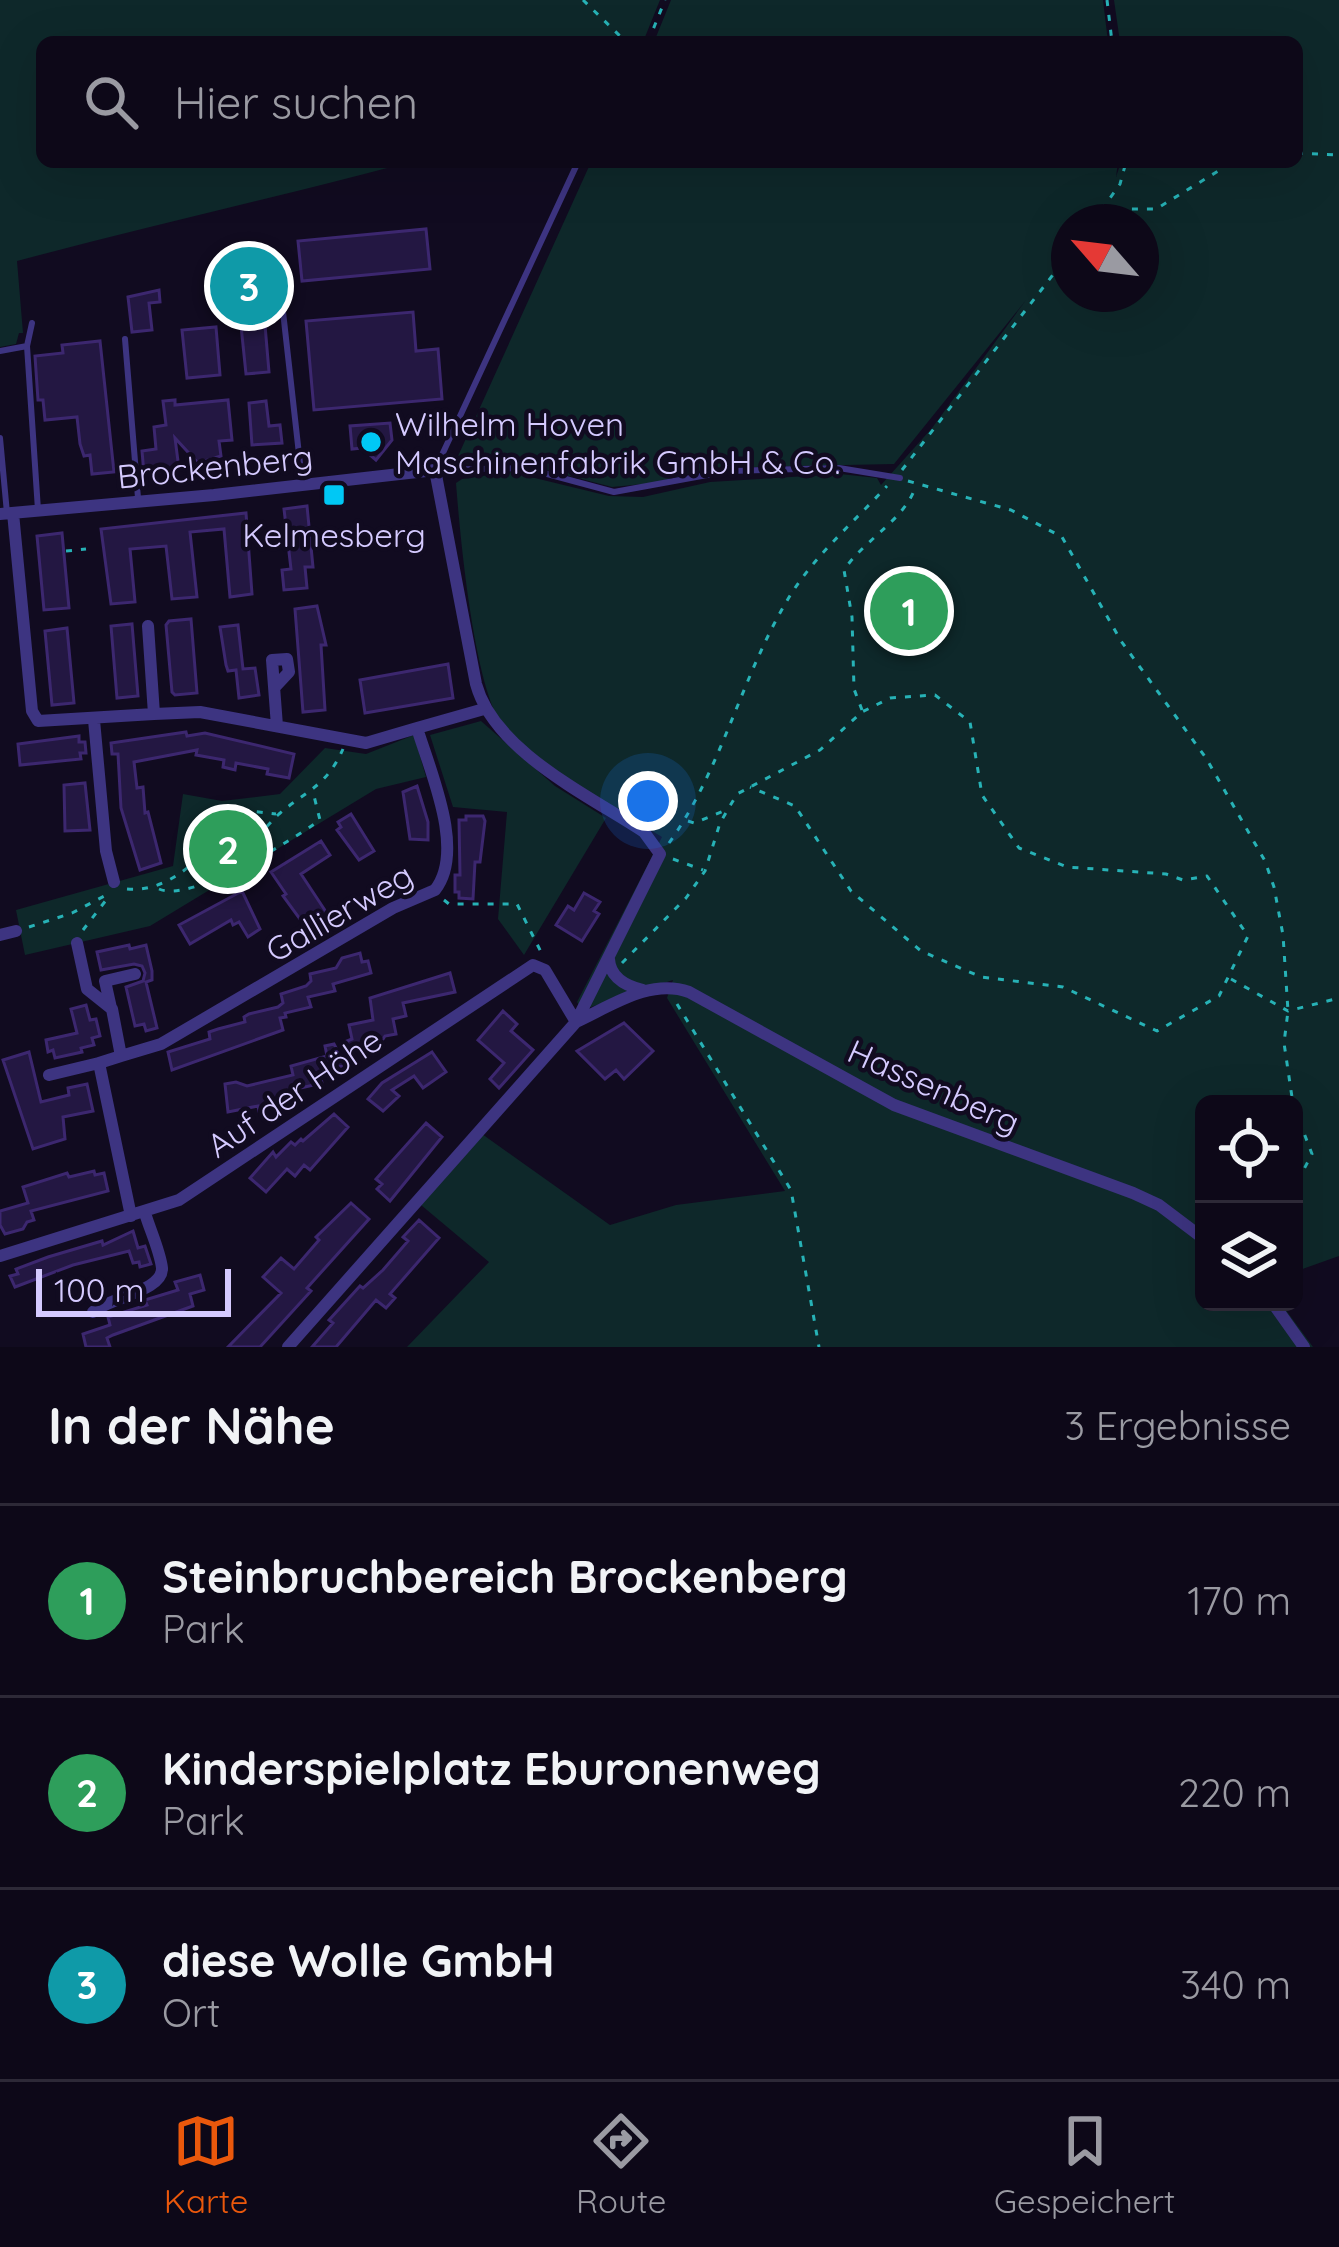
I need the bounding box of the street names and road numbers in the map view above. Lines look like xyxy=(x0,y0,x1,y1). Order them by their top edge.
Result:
street label: Brockenberg xyxy=(115,435,315,497)
street label: Gallierweg xyxy=(258,854,420,970)
street label: Auf der Höhe xyxy=(199,1018,389,1166)
street label: Hassenberg xyxy=(842,1030,1026,1142)

